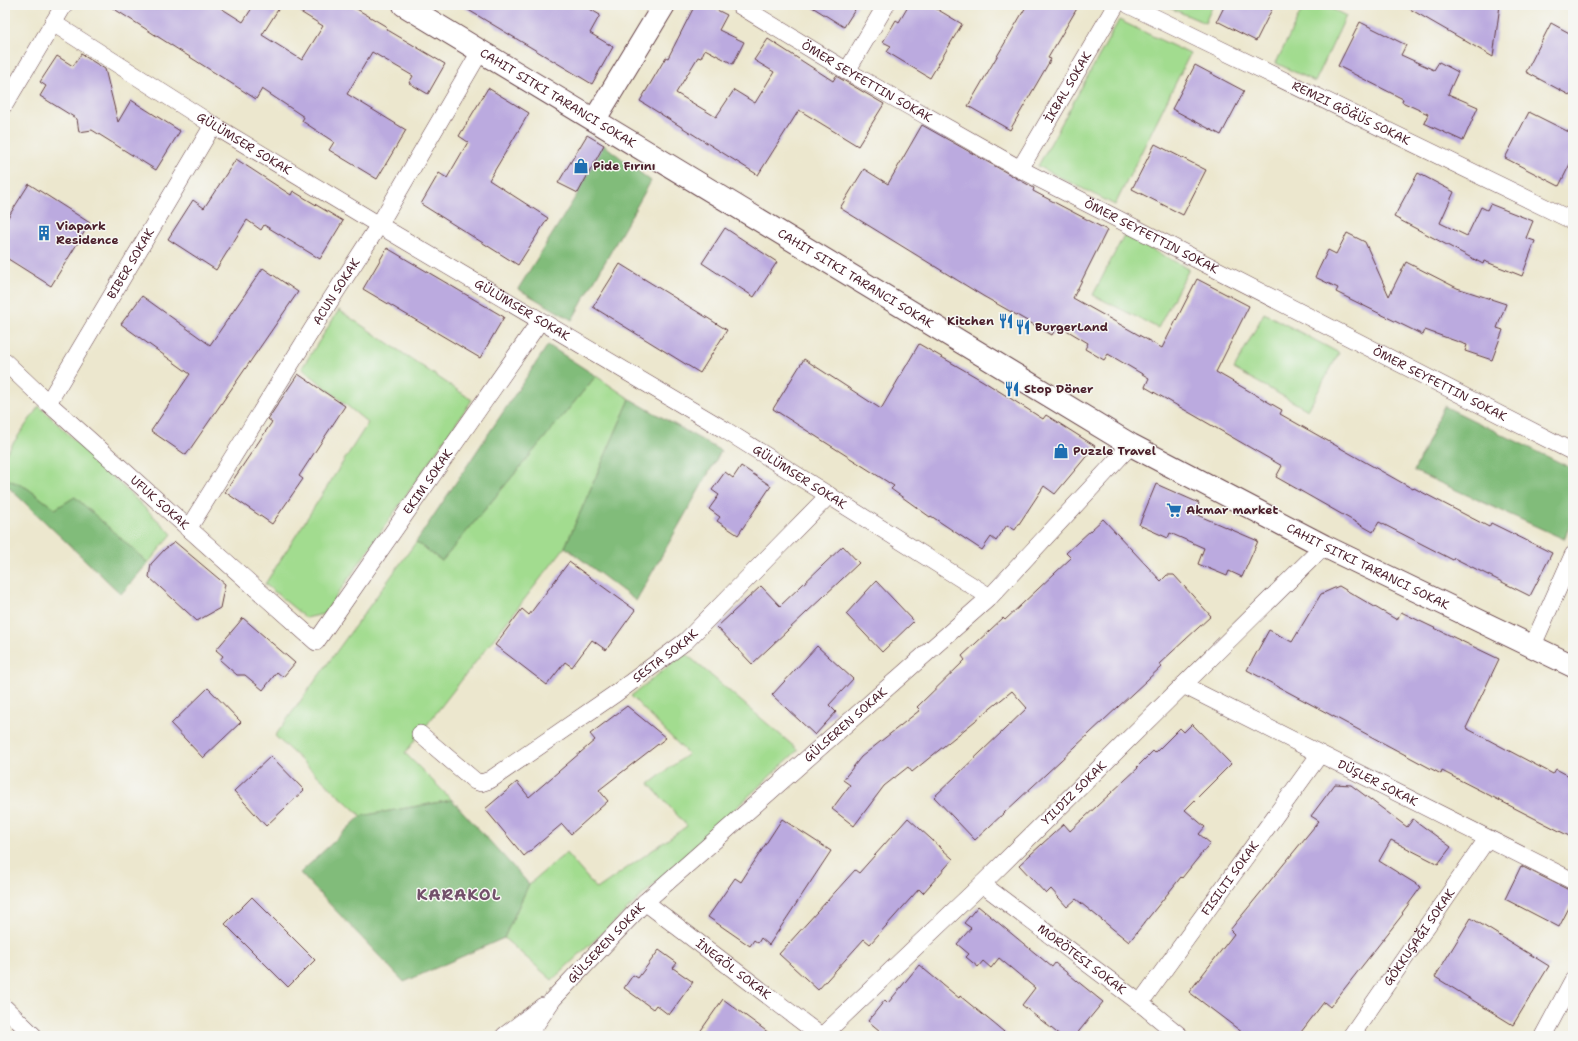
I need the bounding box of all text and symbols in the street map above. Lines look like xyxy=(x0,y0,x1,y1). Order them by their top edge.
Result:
street label: ÖMER SEYFETTIN SOKAK xyxy=(798,37,935,126)
street label: CAHIT SITKI TARANCI SOKAK xyxy=(477,45,639,152)
street label: İKBAL SOKAK xyxy=(1041,48,1095,126)
street label: REMZI GÖĞÜS SOKAK xyxy=(1289,77,1413,149)
street label: GÜLÜMSER SOKAK xyxy=(194,109,295,179)
shop icon: Pide Fırını xyxy=(572,157,590,175)
place label: Pide Fırını xyxy=(593,158,655,174)
street label: ÖMER SEYFETTIN SOKAK xyxy=(1081,195,1222,277)
place label: Viapark Residence xyxy=(56,218,119,248)
building icon: Viapark Residence xyxy=(35,224,53,242)
street label: BIBER SOKAK xyxy=(103,225,158,302)
street label: CAHIT SITKI TARANCI SOKAK xyxy=(775,225,937,332)
street label: ACUN SOKAK xyxy=(309,255,364,328)
street label: GÜLÜMSER SOKAK xyxy=(472,275,573,344)
restaurant icon: Kitchen xyxy=(997,312,1015,330)
place label: Kitchen xyxy=(947,313,994,329)
restaurant icon: BurgerLand xyxy=(1014,318,1032,336)
place label: BurgerLand xyxy=(1035,319,1108,335)
street label: ÖMER SEYFETTIN SOKAK xyxy=(1370,343,1510,425)
restaurant icon: Stop Döner xyxy=(1003,380,1021,398)
place label: Stop Döner xyxy=(1024,381,1094,397)
street label: GÜLÜMSER SOKAK xyxy=(750,441,850,513)
shop icon: Puzzle Travel xyxy=(1052,442,1070,460)
place label: Puzzle Travel xyxy=(1073,443,1156,459)
street label: EKIM SOKAK xyxy=(399,446,456,518)
street label: UFUK SOKAK xyxy=(127,472,193,533)
supermarket icon: Akmar market xyxy=(1165,501,1183,519)
place label: Akmar market xyxy=(1186,502,1278,518)
street label: CAHIT SITKI TARANCI SOKAK xyxy=(1284,520,1452,613)
street label: SESTA SOKAK xyxy=(629,625,702,686)
street label: GÜLSEREN SOKAK xyxy=(801,684,891,766)
street label: DÜŞLER SOKAK xyxy=(1335,756,1421,810)
street label: YILDIZ SOKAK xyxy=(1038,757,1110,829)
street label: FISILTI SOKAK xyxy=(1198,837,1263,919)
district label: KARAKOL xyxy=(417,884,501,905)
street label: GÖKKUŞAĞI SOKAK xyxy=(1380,885,1459,989)
street label: GÜLSEREN SOKAK xyxy=(564,899,649,987)
street label: MORÖTESI SOKAK xyxy=(1034,921,1130,998)
street label: İNEGÖL SOKAK xyxy=(693,935,774,1003)

